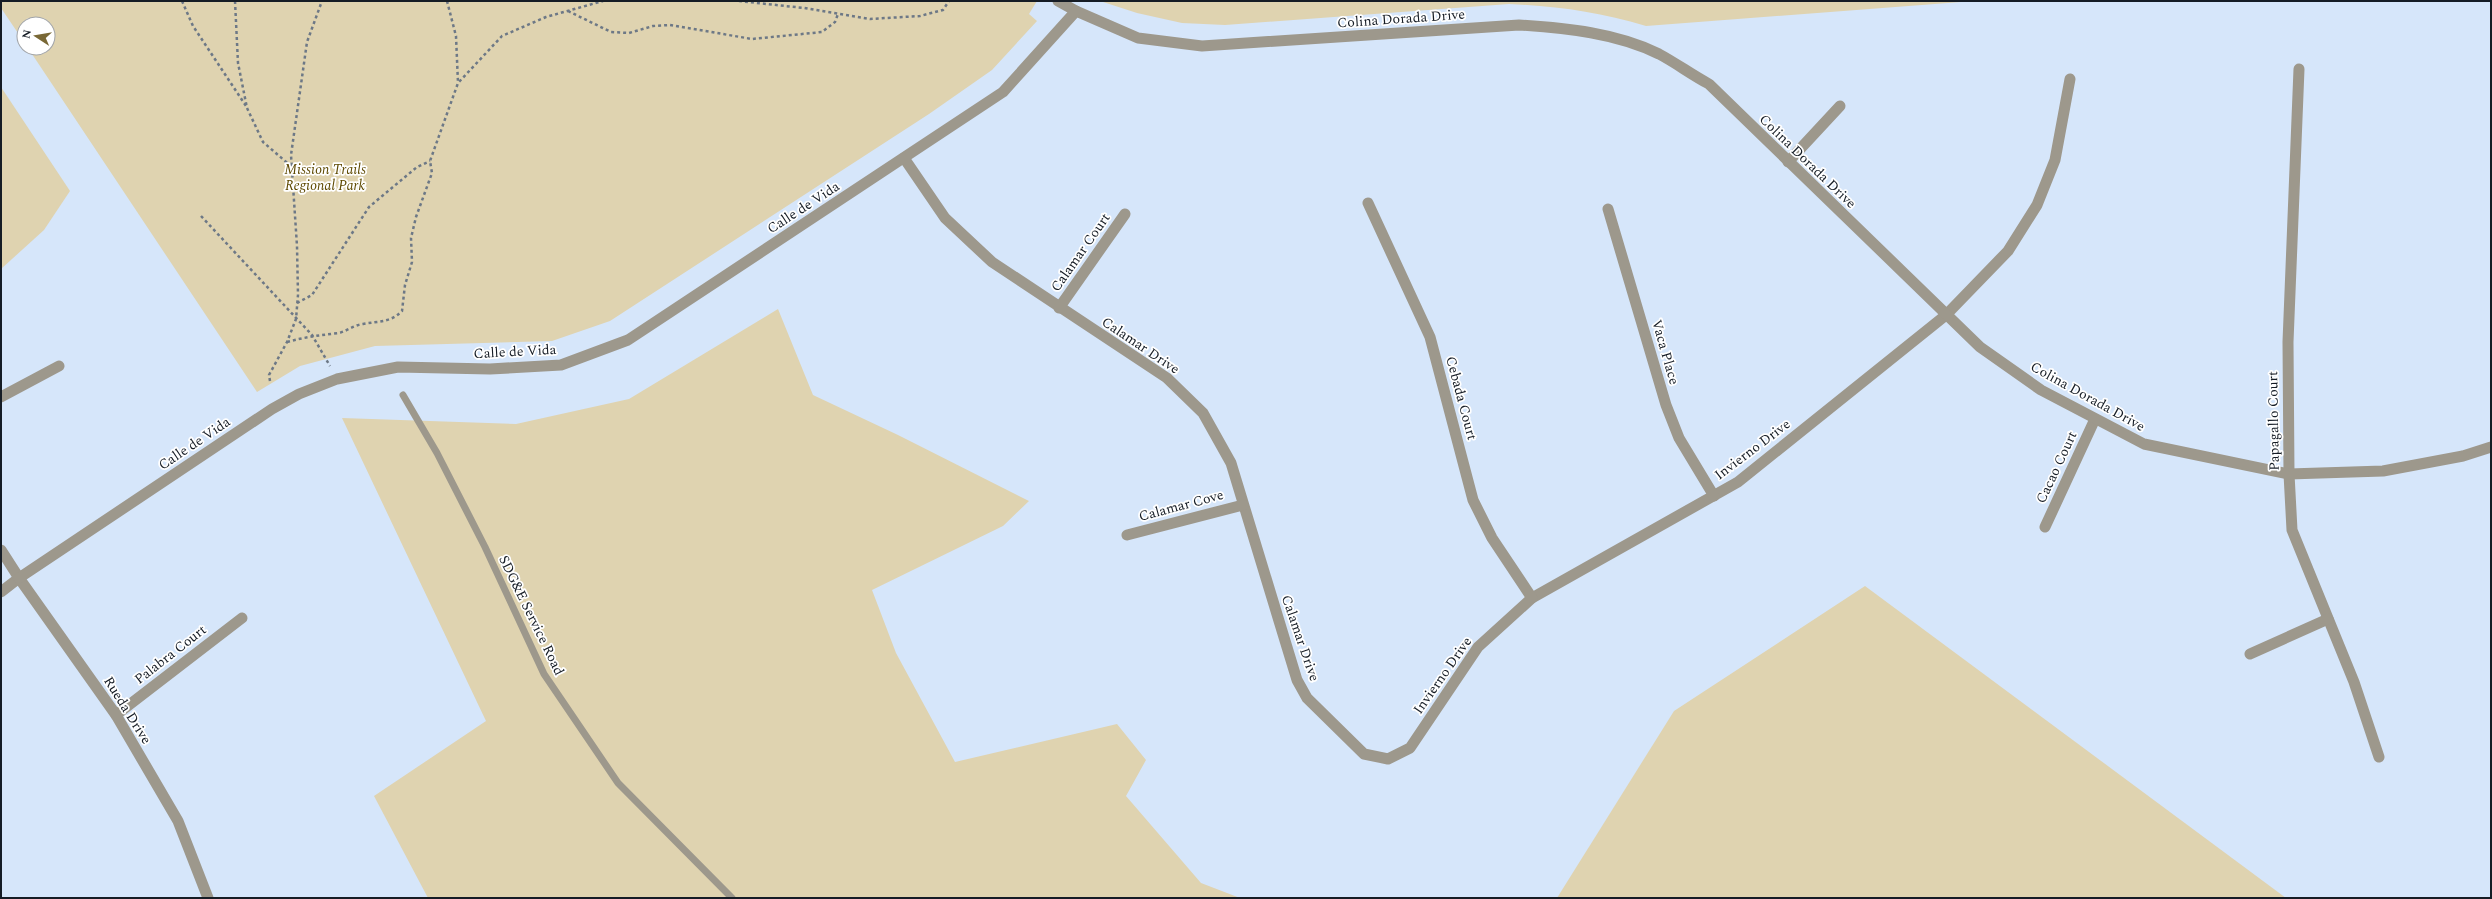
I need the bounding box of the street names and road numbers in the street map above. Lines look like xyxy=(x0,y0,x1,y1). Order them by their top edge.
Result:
street label: Colina Dorada Drive xyxy=(1336,4,1466,33)
street label: Colina Dorada Drive xyxy=(1754,109,1861,214)
street label: Calle de Vida xyxy=(763,176,844,239)
street label: Calamar Court xyxy=(1045,209,1115,296)
street label: Calamar Drive xyxy=(1098,312,1184,379)
street label: Vaca Place xyxy=(1646,317,1685,387)
street label: Calle de Vida xyxy=(473,339,557,364)
street label: Cebada Court xyxy=(1440,354,1483,442)
street label: Colina Dorada Drive xyxy=(2027,356,2149,437)
street label: Papagallo Court xyxy=(2262,371,2285,471)
street label: Calle de Vida xyxy=(154,411,235,475)
street label: Invierno Drive xyxy=(1710,414,1795,485)
street label: Cacao Court xyxy=(2031,428,2082,507)
street label: Calamar Cove xyxy=(1136,484,1226,527)
street label: SDG&E Service Road xyxy=(493,552,570,679)
street label: Calamar Drive xyxy=(1276,592,1325,684)
street label: Palabra Court xyxy=(130,620,211,689)
street label: Invierno Drive xyxy=(1408,632,1477,718)
street label: Rueda Drive xyxy=(98,672,157,748)

